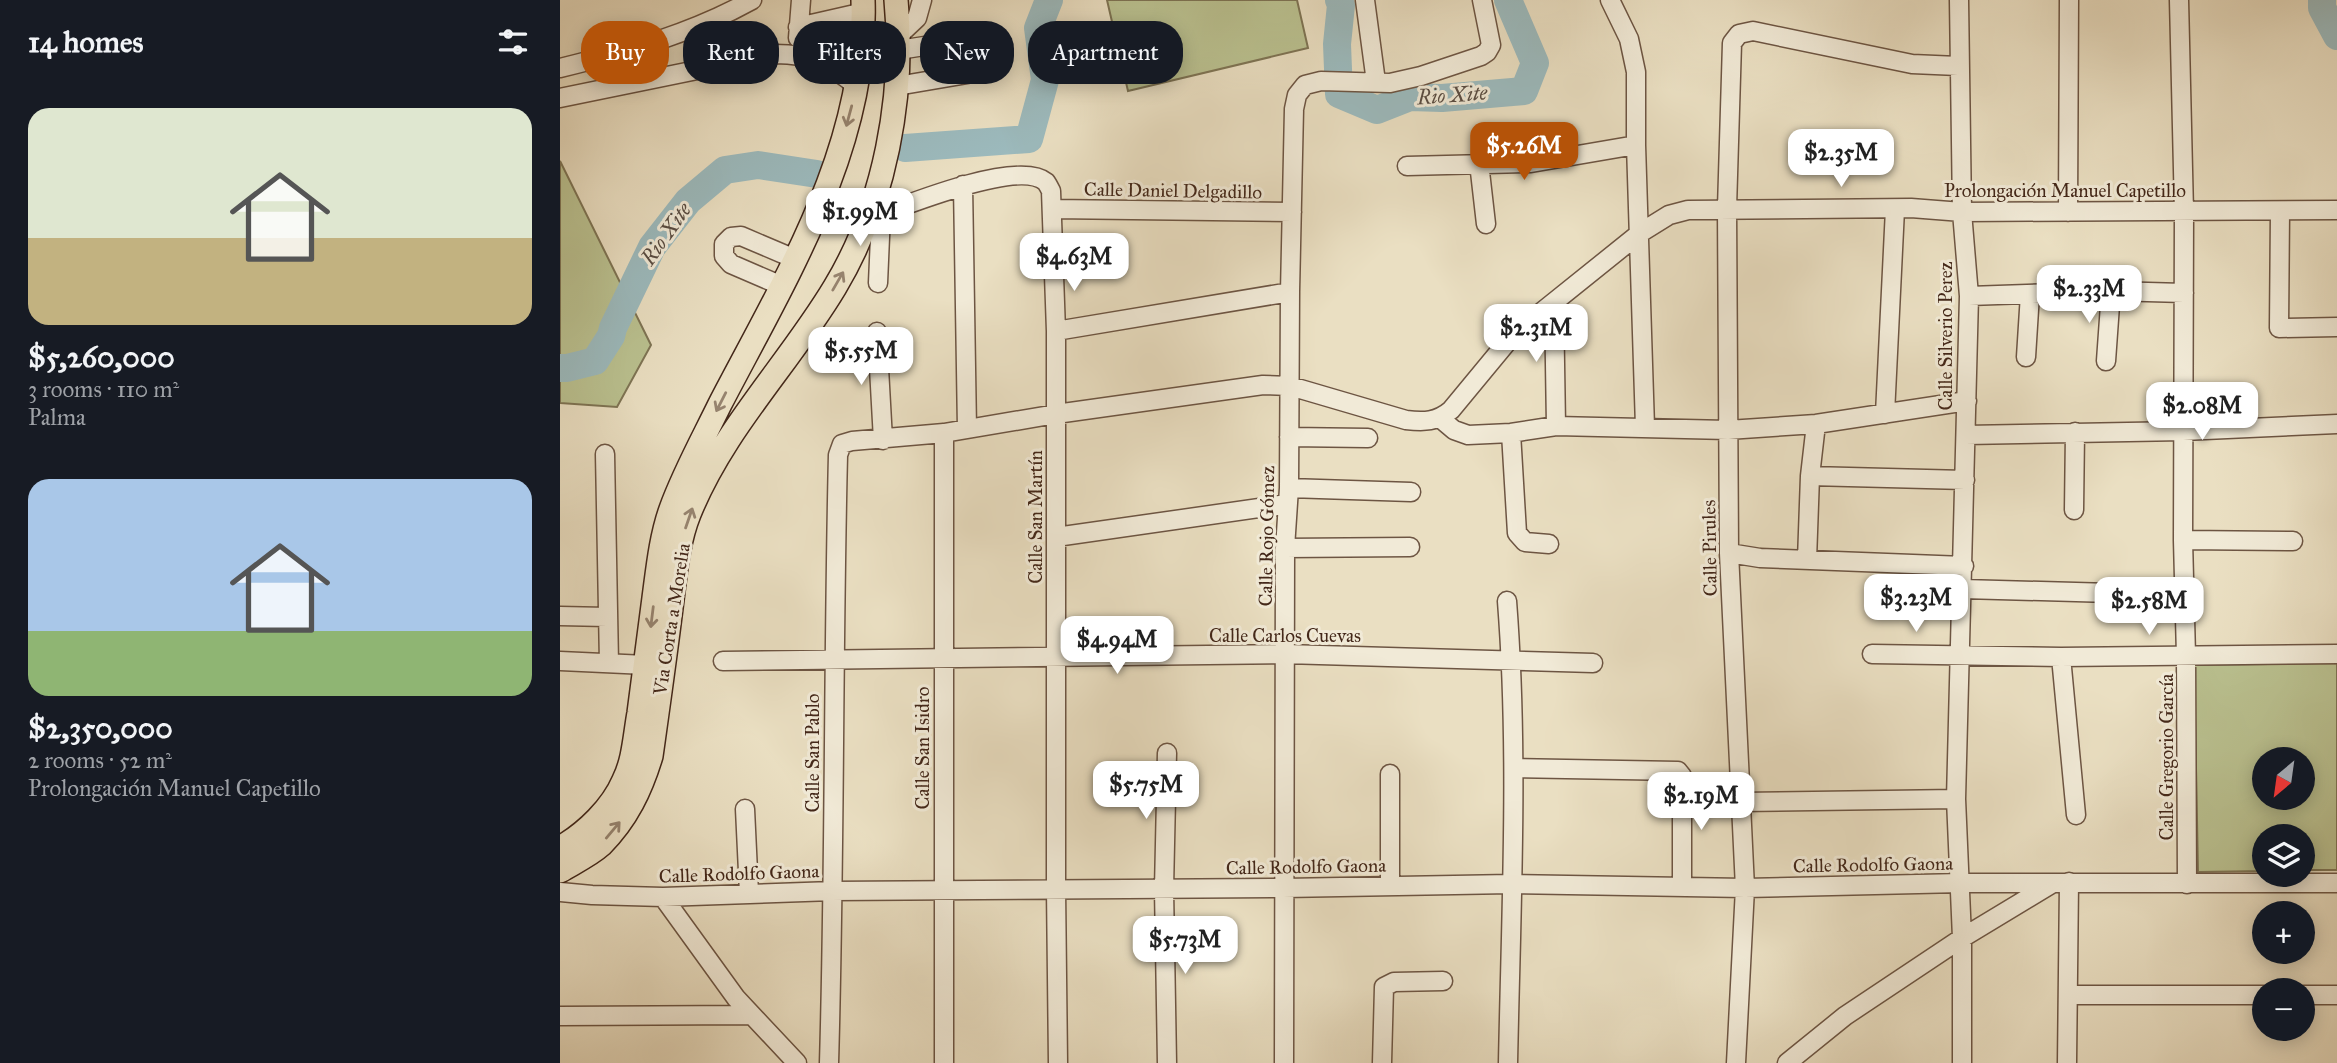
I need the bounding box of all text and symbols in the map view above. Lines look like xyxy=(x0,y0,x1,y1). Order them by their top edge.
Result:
chip: Buy xyxy=(581,21,669,84)
chip: Rent xyxy=(683,21,779,84)
chip: Filters xyxy=(793,21,906,84)
chip: New xyxy=(920,21,1014,84)
chip: Apartment xyxy=(1028,21,1183,84)
icon: filters xyxy=(494,23,532,61)
text: 14 homes xyxy=(28,24,143,60)
water label: Rio Xite xyxy=(1415,79,1489,110)
one-way arrow xyxy=(842,105,855,127)
pin: $5.26M xyxy=(1467,122,1581,182)
pin: $2.35M xyxy=(1784,130,1898,189)
text: $5.26M xyxy=(1486,131,1562,159)
text: $2.35M xyxy=(1804,138,1878,166)
icon: home xyxy=(217,154,343,280)
street label: Calle Daniel Delgadillo xyxy=(1084,177,1263,205)
street label: Prolongación Manuel Capetillo xyxy=(1944,179,2186,203)
pin: $1.99M xyxy=(803,188,917,248)
water label: Rio Xite xyxy=(635,197,697,271)
text: $1.99M xyxy=(822,197,898,225)
pin: $4.63M xyxy=(1017,233,1131,293)
text: $4.63M xyxy=(1036,242,1112,270)
street label: Calle Silverio Perez xyxy=(1934,261,1957,411)
pin: $2.33M xyxy=(2032,266,2146,325)
one-way arrow xyxy=(831,272,845,292)
text: $2.33M xyxy=(2053,274,2125,302)
pin: $2.31M xyxy=(1479,304,1593,364)
text: $2.31M xyxy=(1500,313,1572,341)
pin: $5.55M xyxy=(804,328,918,387)
text: $5.55M xyxy=(824,336,898,364)
text: $5,260,000 xyxy=(28,339,175,375)
text: 3 rooms · 110 m² xyxy=(28,375,179,403)
pin: $2.08M xyxy=(2145,382,2259,442)
one-way arrow xyxy=(714,391,728,412)
text: $2.08M xyxy=(2162,391,2242,419)
text: Palma xyxy=(28,403,86,431)
street label: Calle San Martín xyxy=(1024,450,1047,584)
street label: Calle Rojo Gómez xyxy=(1254,465,1279,607)
street label: Calle Pirules xyxy=(1697,499,1722,596)
one-way arrow xyxy=(684,507,696,529)
icon: home xyxy=(217,525,343,651)
street label: Via Corta a Morelia xyxy=(648,540,695,698)
pin: $3.23M xyxy=(1859,574,1973,634)
pin: $2.58M xyxy=(2092,578,2206,637)
text: $3.23M xyxy=(1880,583,1952,611)
text: $2.58M xyxy=(2111,586,2187,614)
one-way arrow xyxy=(645,605,658,627)
pin: $4.94M xyxy=(1060,616,1174,676)
street label: Calle Carlos Cuevas xyxy=(1209,624,1361,647)
text: $4.94M xyxy=(1077,625,1157,653)
street label: Calle Gregorio García xyxy=(2155,673,2179,840)
street label: Calle San Isidro xyxy=(911,686,934,809)
street label: Calle San Pablo xyxy=(801,693,824,813)
text: $2,350,000 xyxy=(28,710,173,746)
text: 2 rooms · 52 m² xyxy=(28,746,172,774)
north arrow xyxy=(2252,747,2315,810)
map controls xyxy=(2252,747,2315,1041)
pin: $5.75M xyxy=(1089,762,1203,821)
text: $5.75M xyxy=(1109,770,1183,798)
pin: $2.19M xyxy=(1644,772,1758,832)
text: Prolongación Manuel Capetillo xyxy=(28,774,321,802)
text: $2.19M xyxy=(1663,781,1739,809)
one-way arrow xyxy=(605,821,621,839)
button: layers xyxy=(2252,824,2315,887)
street label: Calle Rodolfo Gaona xyxy=(1793,852,1954,877)
street label: Calle Rodolfo Gaona xyxy=(1226,854,1387,879)
street label: Calle Rodolfo Gaona xyxy=(658,859,821,888)
button: + xyxy=(2252,901,2315,964)
pin: $5.73M xyxy=(1128,916,1242,976)
text: $5.73M xyxy=(1149,925,1221,953)
button: − xyxy=(2252,978,2315,1041)

